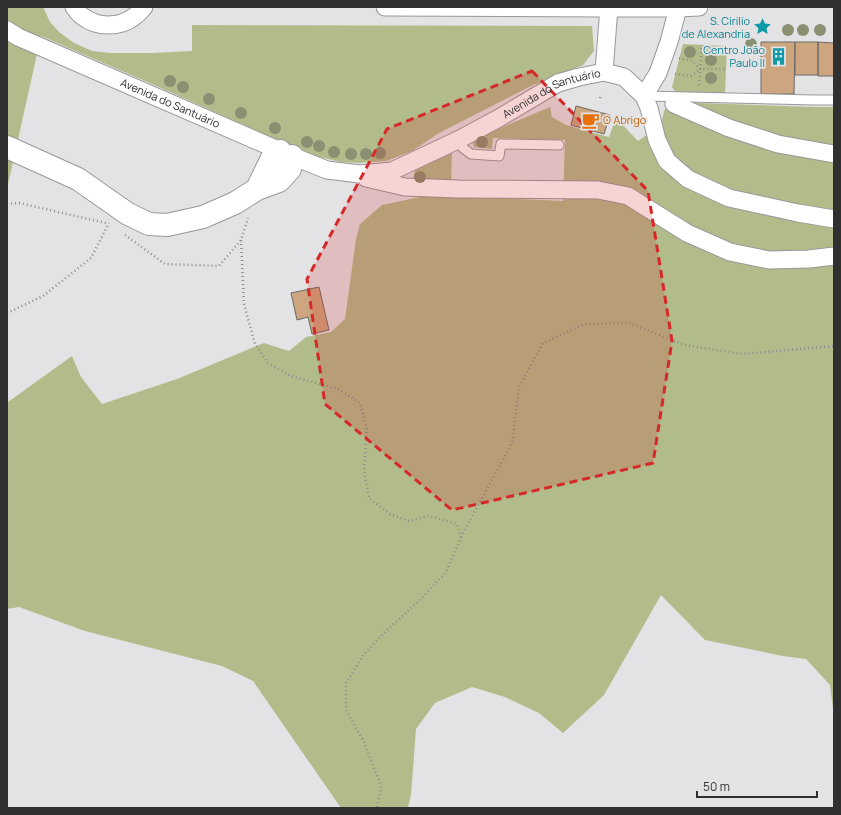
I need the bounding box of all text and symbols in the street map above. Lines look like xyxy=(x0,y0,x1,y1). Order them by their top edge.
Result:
place label: S. Cirilio de Alexandria xyxy=(682,13,750,41)
place icon: S. Cirilio de Alexandria xyxy=(753,17,773,37)
place label: Centro João Paulo II xyxy=(703,42,765,70)
building icon: Centro João Paulo II xyxy=(768,46,788,66)
street label: Avenida do Santuário xyxy=(499,65,602,121)
street label: Avenida do Santuário xyxy=(118,74,223,131)
cafe icon: O Abrigo xyxy=(580,110,600,130)
place label: O Abrigo xyxy=(603,112,647,127)
scale bar xyxy=(697,773,817,799)
text: 50 m xyxy=(703,778,730,795)

